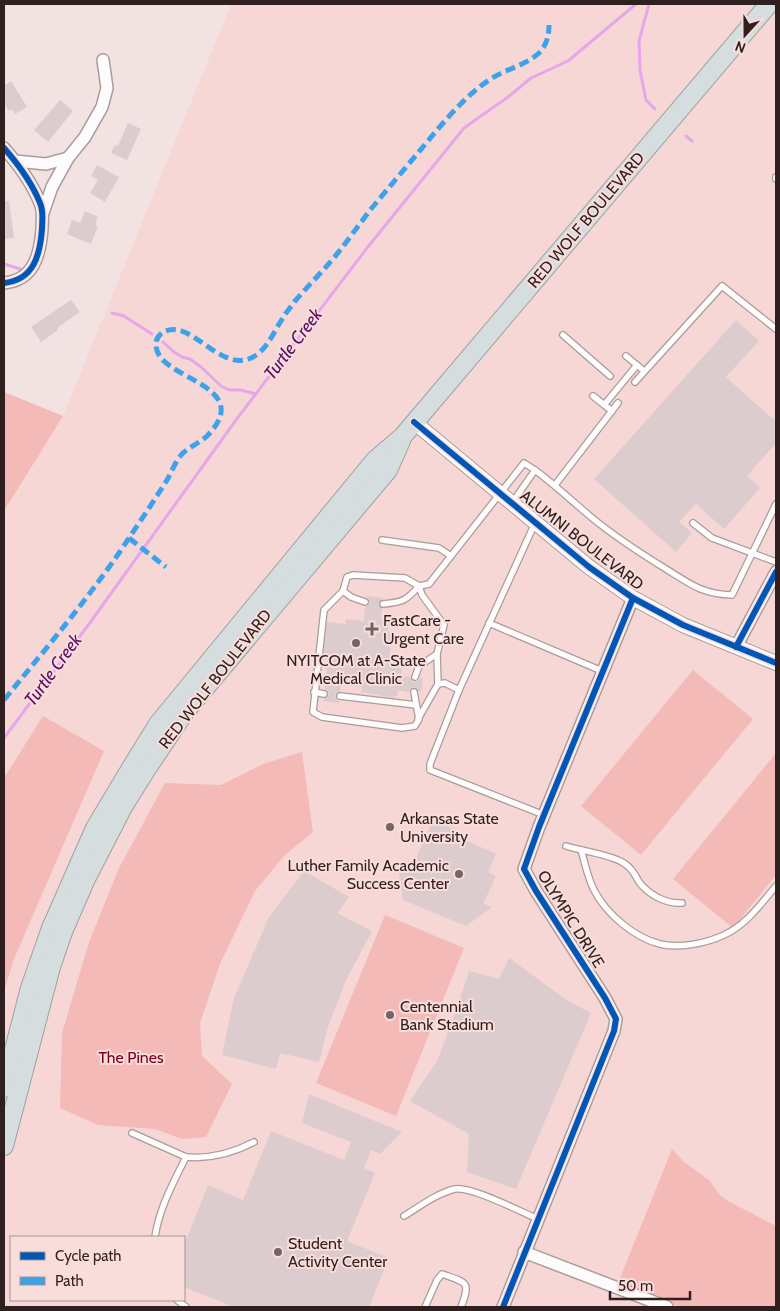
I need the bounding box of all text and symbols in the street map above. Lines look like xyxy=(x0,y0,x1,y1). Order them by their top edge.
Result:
north arrow xyxy=(720,10,770,60)
text: N xyxy=(732,37,748,57)
street label: RED WOLF BOULEVARD xyxy=(524,148,648,292)
water label: Turtle Creek xyxy=(259,303,328,384)
street label: ALUMNI BOULEVARD xyxy=(517,486,647,594)
street label: RED WOLF BOULEVARD xyxy=(155,606,275,752)
place label: FastCare - Urgent Care xyxy=(383,611,464,648)
marker: FastCare - Urgent Care xyxy=(365,622,379,636)
water label: Turtle Creek xyxy=(20,629,87,710)
marker: NYITCOM at A-State Medical Clinic xyxy=(350,637,362,649)
place label: NYITCOM at A-State Medical Clinic xyxy=(286,651,426,688)
place label: Arkansas State University xyxy=(400,809,499,846)
marker: Arkansas State University xyxy=(384,821,396,833)
place label: Luther Family Academic Success Center xyxy=(288,856,450,893)
street label: OLYMPIC DRIVE xyxy=(534,867,609,971)
marker: Luther Family Academic Success Center xyxy=(453,868,465,880)
place label: Centennial Bank Stadium xyxy=(400,997,494,1034)
marker: Centennial Bank Stadium xyxy=(384,1009,396,1021)
park label: The Pines xyxy=(98,1048,164,1067)
place label: Student Activity Center xyxy=(288,1234,388,1271)
legend xyxy=(10,1236,185,1301)
marker: Student Activity Center xyxy=(272,1246,284,1258)
text: Cycle path xyxy=(55,1247,121,1265)
scale bar xyxy=(610,1268,690,1300)
text: Path xyxy=(55,1272,84,1290)
text: 50 m xyxy=(618,1277,653,1295)

